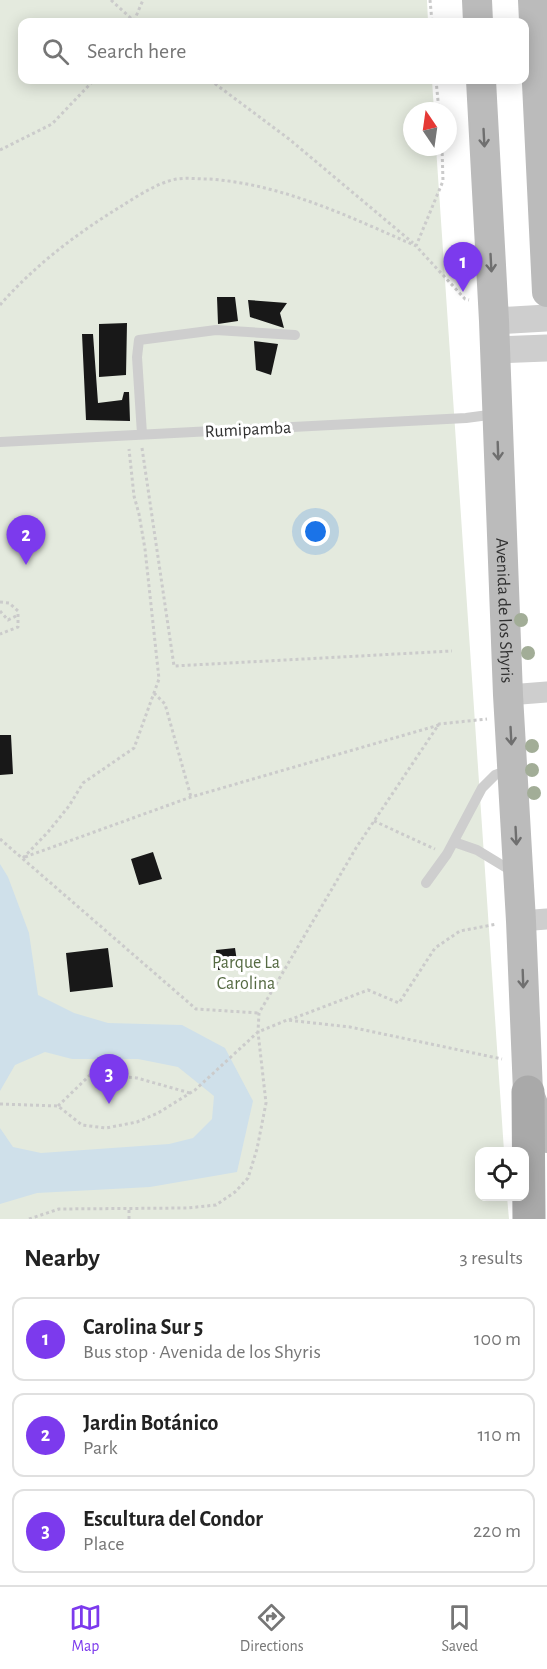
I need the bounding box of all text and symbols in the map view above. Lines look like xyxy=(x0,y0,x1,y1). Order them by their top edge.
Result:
search box xyxy=(18,18,529,84)
icon: search xyxy=(39,35,72,68)
text: Search here xyxy=(87,40,186,62)
north arrow xyxy=(403,102,457,156)
one-way arrow xyxy=(479,127,490,147)
pin: 1 xyxy=(444,242,482,292)
one-way arrow xyxy=(485,253,496,273)
street label: Rumipamba xyxy=(204,419,292,441)
one-way arrow xyxy=(492,440,503,460)
pin: 2 xyxy=(6,516,46,565)
your location xyxy=(301,517,330,546)
street label: Avenida de los Shyris xyxy=(492,537,516,684)
one-way arrow xyxy=(505,726,516,746)
one-way arrow xyxy=(511,825,522,845)
park label: Parque La Carolina xyxy=(212,954,280,993)
one-way arrow xyxy=(517,969,529,989)
pin: 3 xyxy=(90,1054,128,1104)
map controls xyxy=(475,1147,529,1201)
button: locate xyxy=(475,1147,529,1201)
text: Nearby xyxy=(24,1245,100,1271)
text: 3 results xyxy=(459,1248,523,1268)
text: Carolina Sur 5 xyxy=(83,1316,203,1338)
text: 1 xyxy=(42,1329,49,1349)
text: 100 m xyxy=(474,1329,521,1349)
text: Bus stop · Avenida de los Shyris xyxy=(83,1342,321,1362)
text: Jardin Botánico xyxy=(83,1412,218,1434)
text: 2 xyxy=(41,1425,50,1445)
text: 110 m xyxy=(477,1425,521,1445)
text: Park xyxy=(83,1438,118,1458)
text: Escultura del Condor xyxy=(83,1508,263,1530)
text: 3 xyxy=(41,1521,50,1541)
text: 220 m xyxy=(473,1521,521,1541)
text: Place xyxy=(83,1534,124,1554)
tab: Map xyxy=(69,1601,102,1656)
tab: Directions xyxy=(240,1601,304,1656)
tab: Saved xyxy=(441,1601,478,1656)

